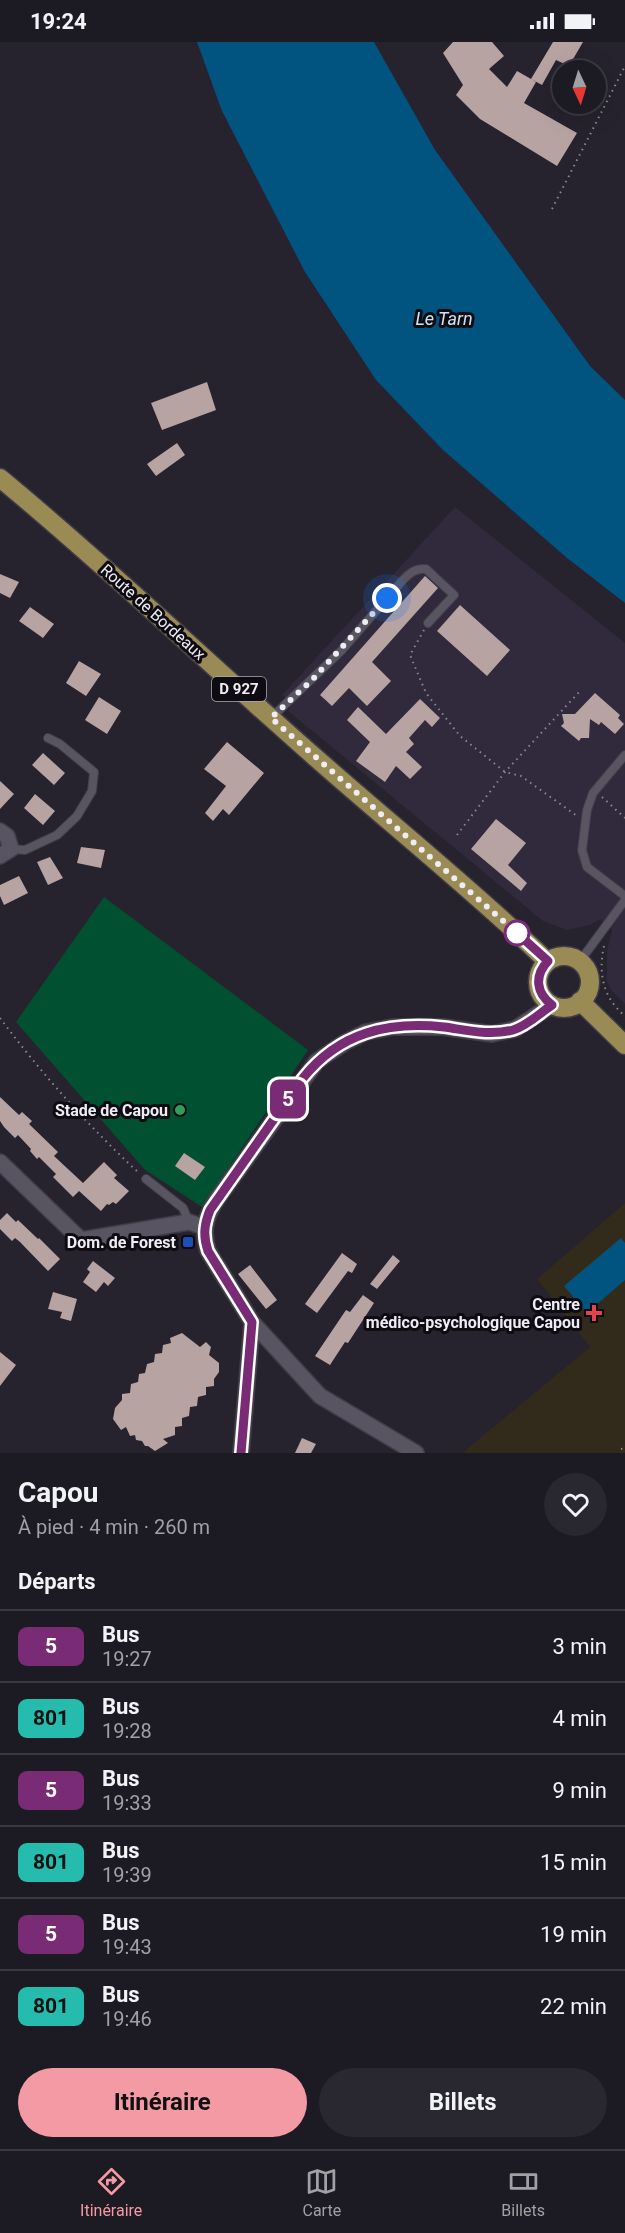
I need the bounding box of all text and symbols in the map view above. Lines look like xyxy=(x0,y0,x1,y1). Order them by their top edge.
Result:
text: 19:24 xyxy=(30,9,87,34)
north arrow xyxy=(552,60,606,114)
map controls xyxy=(552,60,606,114)
water label: Le Tarn xyxy=(415,308,473,329)
street label: Route de Bordeaux xyxy=(97,560,209,664)
your location xyxy=(372,583,402,613)
road number: D 927 xyxy=(212,677,266,701)
unlabelled marker xyxy=(504,920,530,946)
line badge: 5 xyxy=(268,1080,308,1118)
text: 5 xyxy=(282,1087,294,1111)
place label: Stade de Capou xyxy=(55,1101,168,1120)
marker: Stade de Capou xyxy=(173,1103,187,1117)
place label: Dom. de Forest xyxy=(67,1233,177,1252)
marker: Dom. de Forest xyxy=(181,1235,195,1249)
place label: Centre médico-psychologique Capou xyxy=(366,1295,580,1332)
marker: Centre médico-psychologique Capou xyxy=(585,1304,603,1322)
button: heart xyxy=(544,1473,607,1536)
text: Capou xyxy=(18,1476,99,1509)
text: À pied · 4 min · 260 m xyxy=(18,1515,210,1539)
text: Départs xyxy=(18,1569,96,1594)
text: Bus xyxy=(102,1622,140,1647)
text: 5 xyxy=(45,1634,57,1658)
text: 3 min xyxy=(552,1634,607,1659)
text: 19:27 xyxy=(102,1647,152,1671)
text: Bus xyxy=(102,1694,140,1719)
text: 801 xyxy=(33,1706,69,1730)
text: 4 min xyxy=(552,1706,607,1731)
text: 19:28 xyxy=(102,1719,152,1743)
text: Bus xyxy=(102,1766,140,1791)
text: 5 xyxy=(45,1778,57,1802)
text: 9 min xyxy=(552,1778,607,1803)
text: 19:33 xyxy=(102,1791,152,1815)
text: Bus xyxy=(102,1838,140,1863)
text: 801 xyxy=(33,1850,69,1874)
text: 15 min xyxy=(540,1850,607,1875)
text: 19:39 xyxy=(102,1863,152,1887)
text: Bus xyxy=(102,1910,140,1935)
text: 5 xyxy=(45,1922,57,1946)
text: 19 min xyxy=(540,1922,607,1947)
text: 19:43 xyxy=(102,1935,152,1959)
text: Bus xyxy=(102,1982,140,2007)
text: 801 xyxy=(33,1994,69,2018)
text: 22 min xyxy=(540,1994,607,2019)
text: 19:46 xyxy=(102,2007,152,2031)
button: Itinéraire xyxy=(18,2068,307,2137)
button: Billets xyxy=(319,2068,607,2137)
tab: Itinéraire xyxy=(80,2165,142,2220)
tab: Carte xyxy=(302,2165,341,2220)
tab: Billets xyxy=(501,2165,545,2220)

